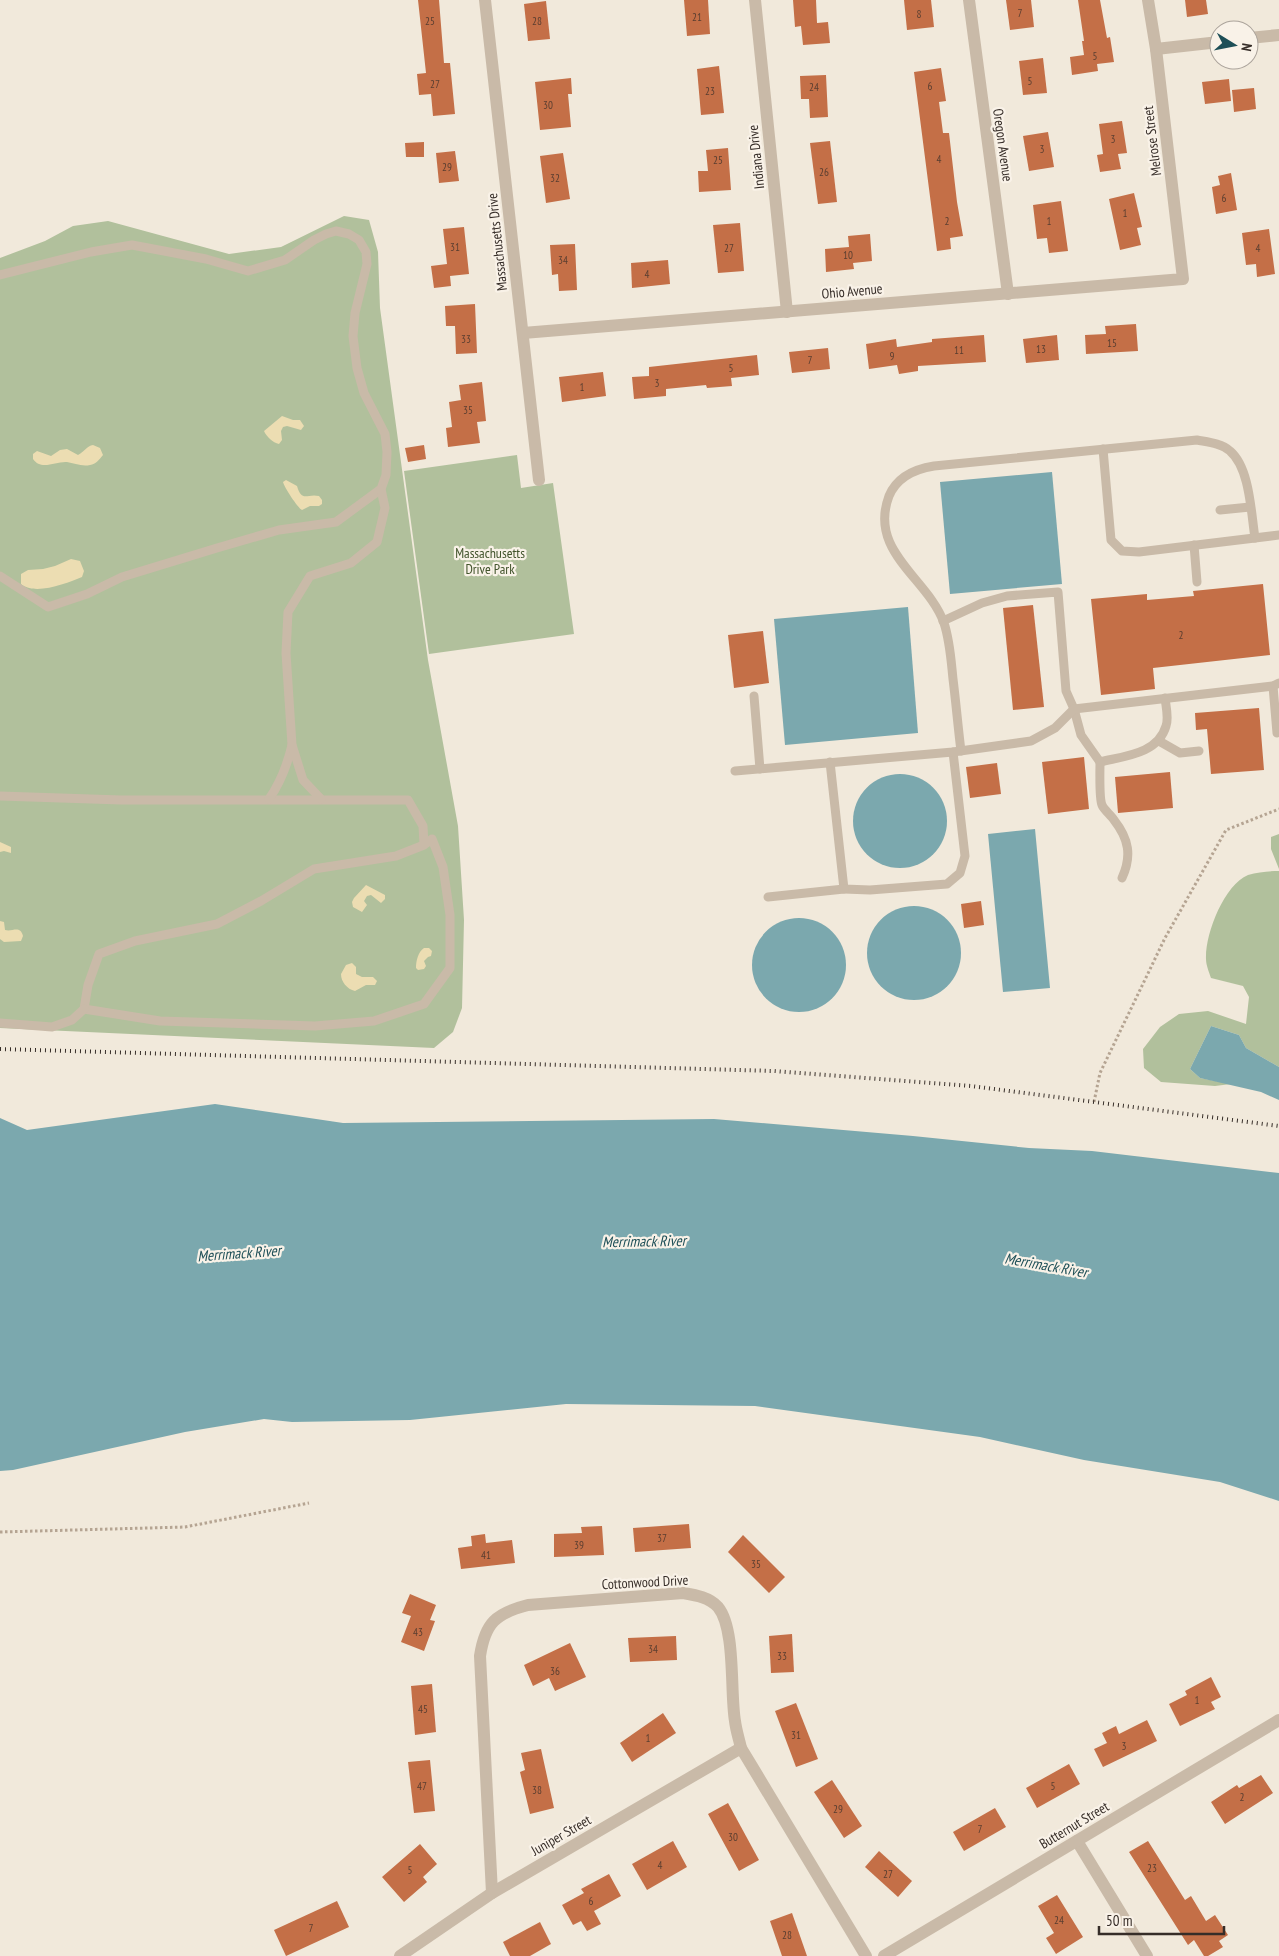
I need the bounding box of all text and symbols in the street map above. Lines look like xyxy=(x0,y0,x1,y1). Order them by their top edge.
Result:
house number: 7 xyxy=(1018,6,1023,20)
house number: 8 xyxy=(917,7,922,21)
house number: 21 xyxy=(692,10,702,24)
house number: 25 xyxy=(425,14,435,28)
house number: 28 xyxy=(532,14,542,28)
north arrow xyxy=(1209,20,1259,70)
text: N xyxy=(1237,42,1256,53)
house number: 5 xyxy=(1093,49,1098,63)
house number: 5 xyxy=(1028,74,1033,88)
house number: 27 xyxy=(430,77,440,91)
house number: 6 xyxy=(928,79,933,93)
house number: 24 xyxy=(809,80,819,94)
house number: 23 xyxy=(705,84,715,98)
house number: 30 xyxy=(543,98,553,112)
street label: Melrose Street xyxy=(1139,105,1165,177)
street label: Oregon Avenue xyxy=(989,107,1017,183)
street label: Indiana Drive xyxy=(744,124,768,190)
house number: 3 xyxy=(1111,132,1116,146)
house number: 3 xyxy=(1040,142,1045,156)
house number: 4 xyxy=(937,152,942,166)
house number: 25 xyxy=(713,153,723,167)
house number: 29 xyxy=(442,160,452,174)
house number: 26 xyxy=(819,165,829,179)
house number: 32 xyxy=(550,171,560,185)
house number: 6 xyxy=(1222,191,1227,205)
street label: Massachusetts Drive xyxy=(483,192,511,292)
house number: 1 xyxy=(1123,206,1128,220)
house number: 2 xyxy=(945,214,950,228)
house number: 1 xyxy=(1047,214,1052,228)
house number: 31 xyxy=(450,240,460,254)
house number: 27 xyxy=(724,241,734,255)
house number: 4 xyxy=(1256,241,1261,255)
house number: 10 xyxy=(843,248,853,262)
house number: 34 xyxy=(558,253,568,267)
house number: 4 xyxy=(645,267,650,281)
street label: Ohio Avenue xyxy=(821,279,883,303)
house number: 33 xyxy=(461,332,471,346)
house number: 15 xyxy=(1107,336,1117,350)
house number: 13 xyxy=(1036,342,1046,356)
house number: 11 xyxy=(954,343,964,357)
house number: 9 xyxy=(890,349,895,363)
house number: 7 xyxy=(808,353,813,367)
house number: 5 xyxy=(729,361,734,375)
house number: 3 xyxy=(655,376,660,390)
house number: 1 xyxy=(580,380,585,394)
house number: 35 xyxy=(463,403,473,417)
park label: Massachusetts Drive Park xyxy=(455,544,525,578)
house number: 2 xyxy=(1179,628,1184,642)
water label: Merrimack River xyxy=(602,1231,688,1251)
water label: Merrimack River xyxy=(197,1240,283,1265)
water label: Merrimack River xyxy=(1003,1248,1091,1282)
house number: 37 xyxy=(657,1531,667,1545)
house number: 39 xyxy=(574,1538,584,1552)
house number: 41 xyxy=(481,1548,491,1562)
house number: 35 xyxy=(751,1557,761,1571)
street label: Cottonwood Drive xyxy=(601,1571,689,1593)
house number: 43 xyxy=(413,1625,423,1639)
house number: 34 xyxy=(648,1642,658,1656)
house number: 33 xyxy=(777,1649,787,1663)
house number: 36 xyxy=(550,1664,560,1678)
house number: 1 xyxy=(1195,1693,1200,1707)
house number: 45 xyxy=(418,1702,428,1716)
house number: 31 xyxy=(791,1728,801,1742)
house number: 1 xyxy=(646,1731,651,1745)
house number: 3 xyxy=(1122,1739,1127,1753)
house number: 47 xyxy=(417,1779,427,1793)
house number: 5 xyxy=(1051,1779,1056,1793)
house number: 38 xyxy=(532,1783,542,1797)
house number: 2 xyxy=(1240,1790,1245,1804)
street label: Butternut Street xyxy=(1036,1797,1112,1853)
house number: 29 xyxy=(833,1802,843,1816)
street label: Juniper Street xyxy=(527,1811,594,1860)
house number: 7 xyxy=(978,1822,983,1836)
house number: 30 xyxy=(728,1830,738,1844)
house number: 4 xyxy=(658,1858,663,1872)
house number: 23 xyxy=(1147,1861,1157,1875)
house number: 5 xyxy=(408,1863,413,1877)
house number: 27 xyxy=(883,1867,893,1881)
house number: 6 xyxy=(589,1894,594,1908)
scale bar xyxy=(1099,1904,1224,1936)
text: 50 m xyxy=(1106,1911,1132,1930)
house number: 24 xyxy=(1054,1913,1064,1927)
house number: 7 xyxy=(309,1921,314,1935)
house number: 28 xyxy=(782,1928,792,1942)

